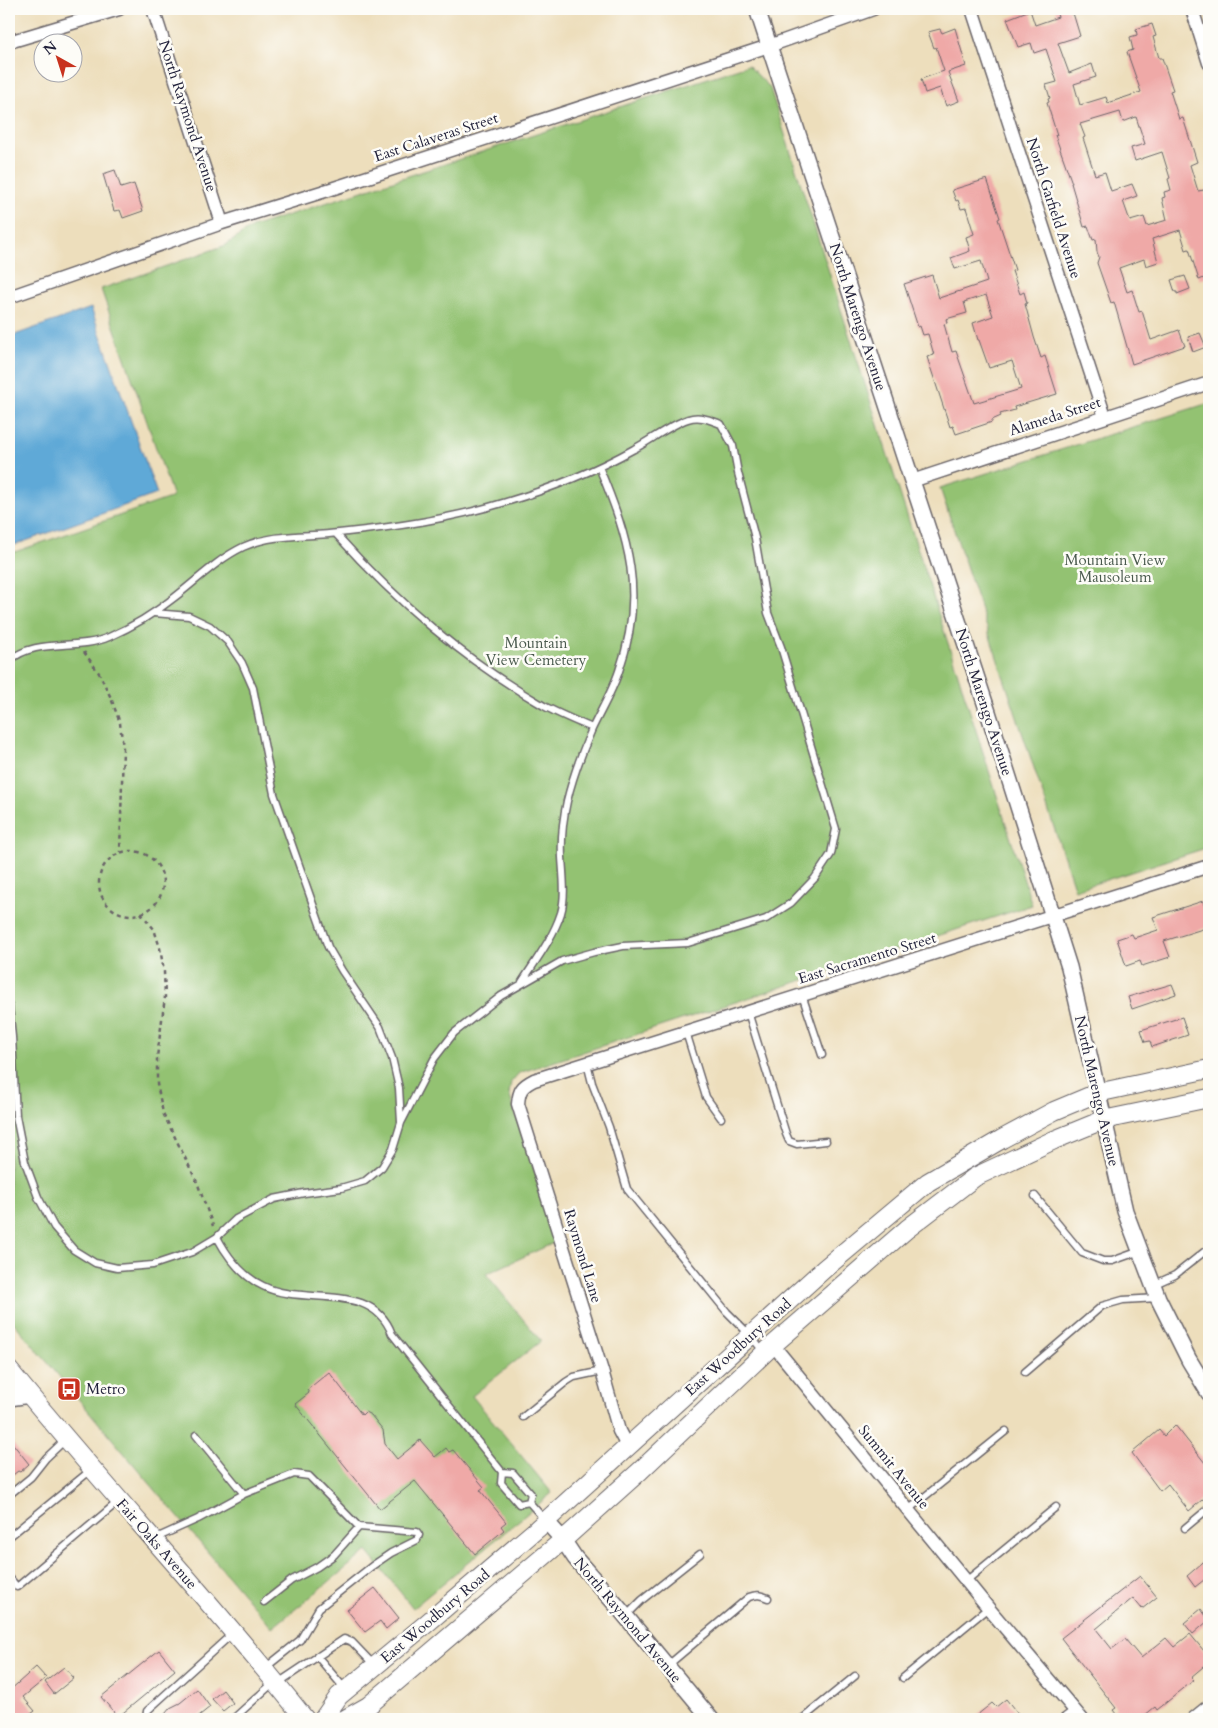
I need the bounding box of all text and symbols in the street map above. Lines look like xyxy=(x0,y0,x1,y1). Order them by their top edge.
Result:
north arrow xyxy=(32,32,82,82)
text: N xyxy=(39,37,61,59)
street label: North Raymond Avenue xyxy=(154,38,222,194)
street label: East Calaveras Street xyxy=(371,107,501,166)
street label: North Garfield Avenue xyxy=(1022,135,1086,281)
street label: North Marengo Avenue xyxy=(825,241,891,393)
street label: Alameda Street xyxy=(1007,392,1104,440)
park label: Mountain View Mausoleum xyxy=(1064,550,1166,587)
street label: North Marengo Avenue xyxy=(951,626,1017,778)
park label: Mountain View Cemetery xyxy=(486,633,586,670)
street label: East Sacramento Street xyxy=(796,927,939,989)
street label: North Marengo Avenue xyxy=(1070,1014,1124,1168)
street label: Raymond Lane xyxy=(559,1207,607,1305)
street label: East Woodbury Road xyxy=(680,1294,796,1400)
bus stop icon: Metro xyxy=(56,1376,82,1402)
place label: Metro xyxy=(86,1379,125,1399)
street label: Summit Avenue xyxy=(854,1421,934,1513)
street label: Fair Oaks Avenue xyxy=(112,1494,202,1594)
street label: North Raymond Avenue xyxy=(570,1553,687,1687)
street label: East Woodbury Road xyxy=(376,1564,494,1668)

